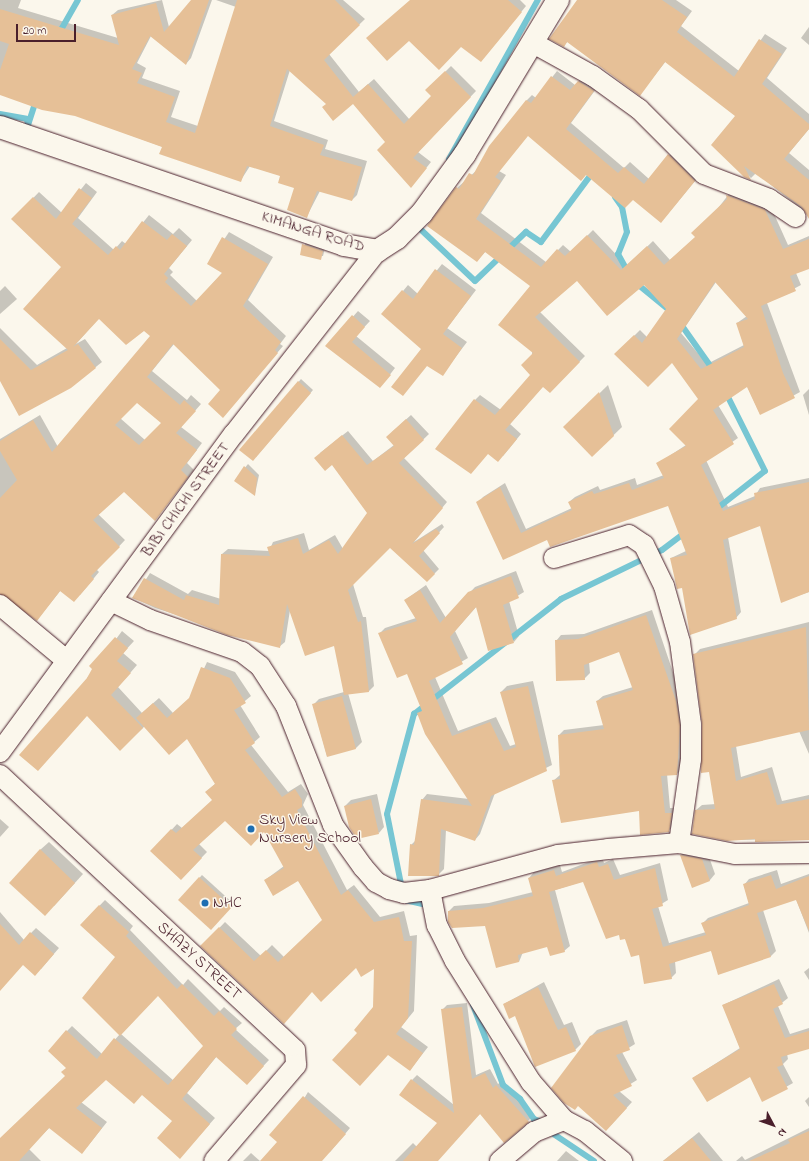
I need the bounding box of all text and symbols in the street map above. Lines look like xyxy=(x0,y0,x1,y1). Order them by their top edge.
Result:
scale bar xyxy=(18,16,78,42)
text: 20 m xyxy=(23,22,46,40)
street label: KIMANGA ROAD xyxy=(259,207,367,257)
street label: BIBI CHICHI STREET xyxy=(138,439,234,561)
place label: Sky View Nursery School xyxy=(259,810,361,848)
marker: Sky View Nursery School xyxy=(246,824,256,834)
place label: NHC xyxy=(213,893,242,913)
marker: NHC xyxy=(200,898,210,908)
street label: SHAZY STREET xyxy=(153,918,245,1004)
north arrow xyxy=(753,1105,793,1145)
text: N xyxy=(774,1125,791,1141)

